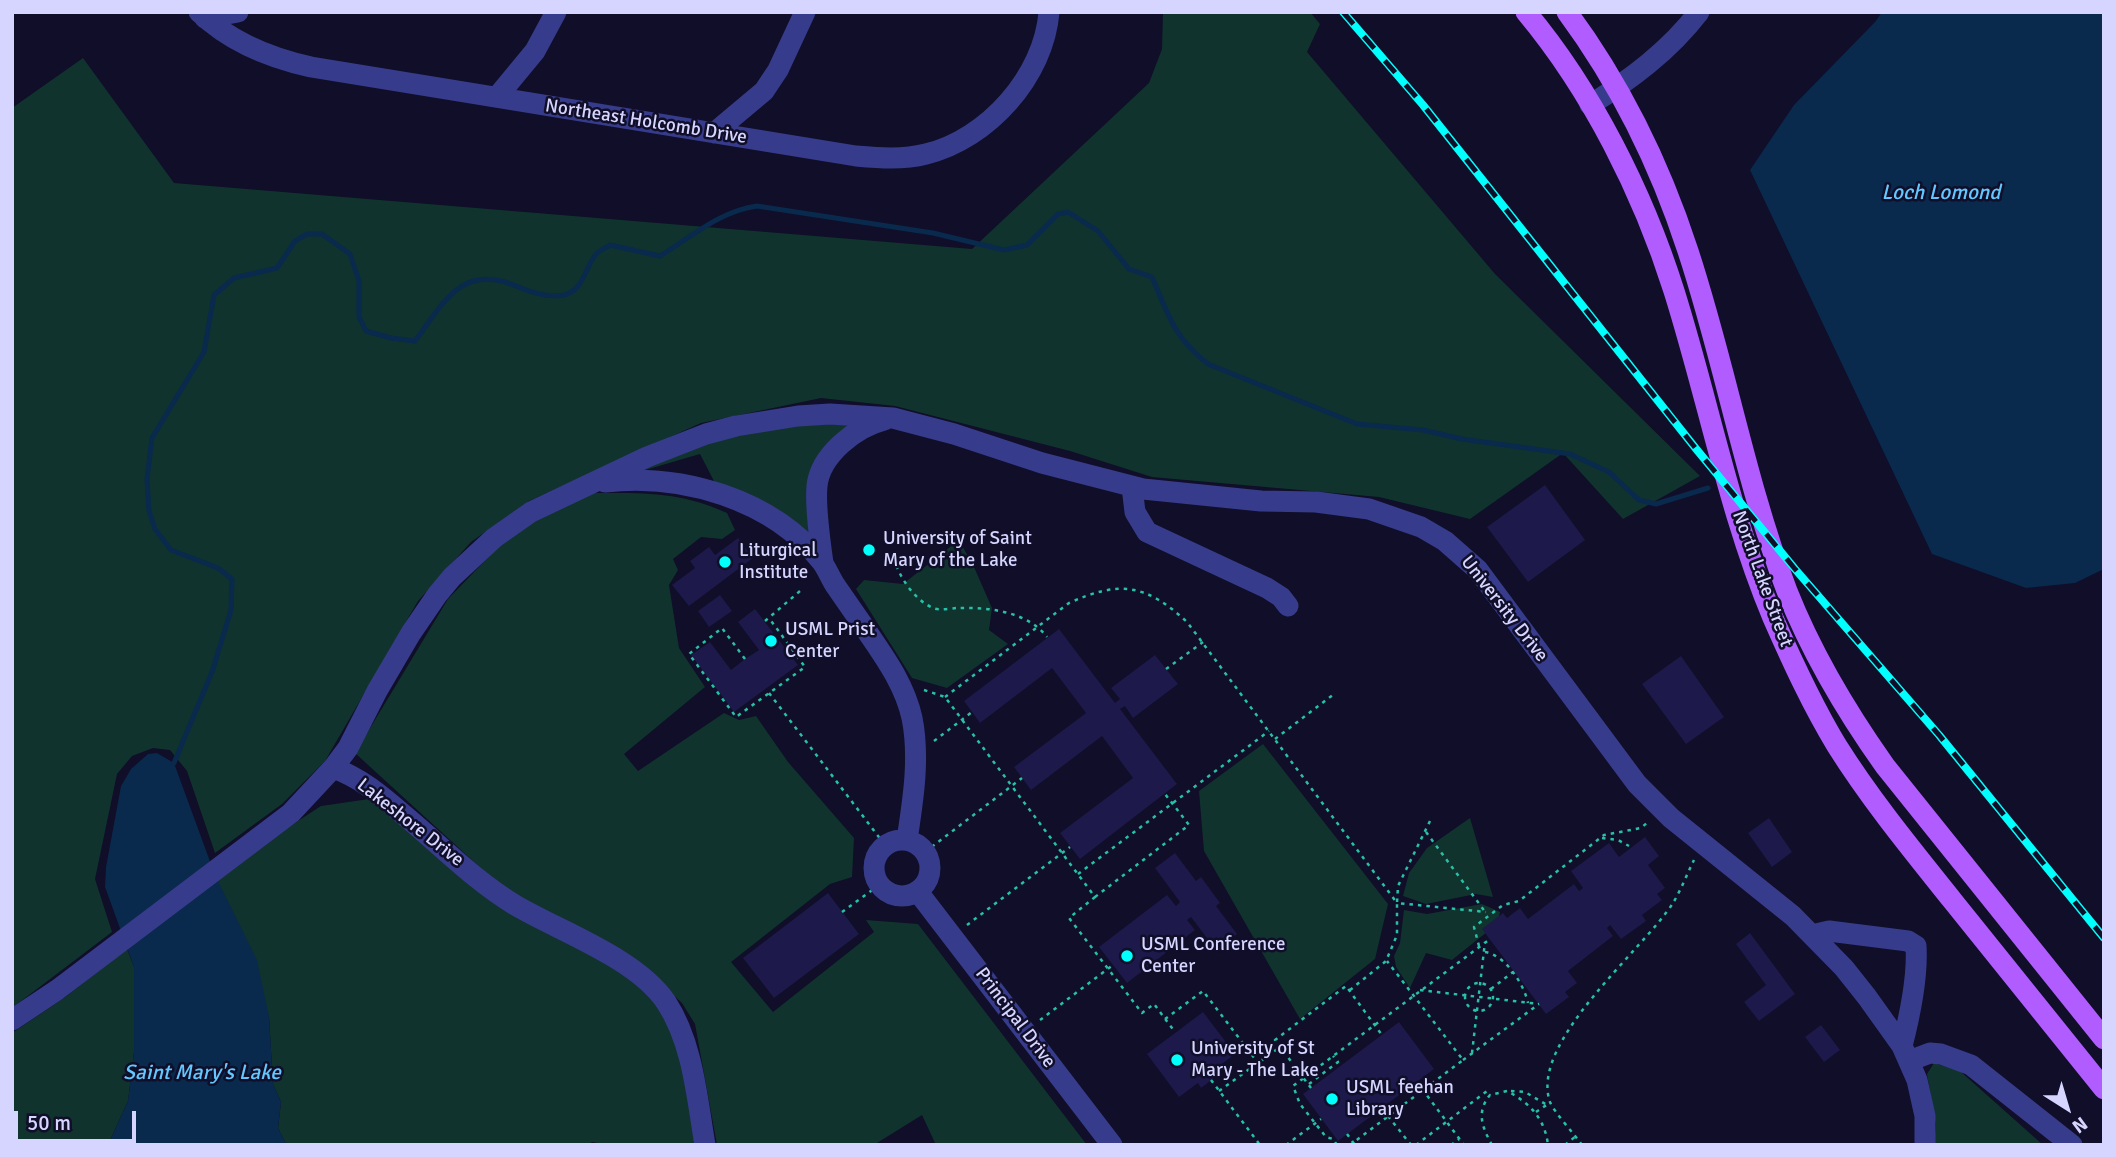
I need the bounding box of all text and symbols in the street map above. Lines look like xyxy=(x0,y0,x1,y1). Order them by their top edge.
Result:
street label: Northeast Holcomb Drive xyxy=(543,95,749,149)
water label: Loch Lomond xyxy=(1882,180,2000,206)
street label: North Lake Street xyxy=(1727,508,1797,650)
place label: University of Saint Mary of the Lake xyxy=(883,528,1032,572)
place label: Liturgical Institute xyxy=(739,540,817,584)
marker: University of Saint Mary of the Lake xyxy=(861,542,877,558)
street label: University Drive xyxy=(1455,551,1553,667)
marker: Liturgical Institute xyxy=(717,554,733,570)
place label: USML Prist Center xyxy=(785,619,875,663)
marker: USML Prist Center xyxy=(763,633,779,649)
street label: Lakeshore Drive xyxy=(352,774,468,872)
place label: USML Conference Center xyxy=(1141,934,1285,978)
marker: USML Conference Center xyxy=(1119,948,1135,964)
street label: Principal Drive xyxy=(970,963,1060,1073)
place label: University of St Mary - The Lake xyxy=(1191,1038,1319,1082)
marker: University of St Mary - The Lake xyxy=(1169,1052,1185,1068)
water label: Saint Mary's Lake xyxy=(123,1060,281,1086)
north arrow xyxy=(2032,1073,2102,1143)
place label: USML feehan Library xyxy=(1346,1077,1454,1121)
marker: USML feehan Library xyxy=(1324,1091,1340,1107)
scale bar xyxy=(18,1098,140,1142)
text: 50 m xyxy=(27,1110,71,1136)
text: N xyxy=(2067,1111,2092,1138)

